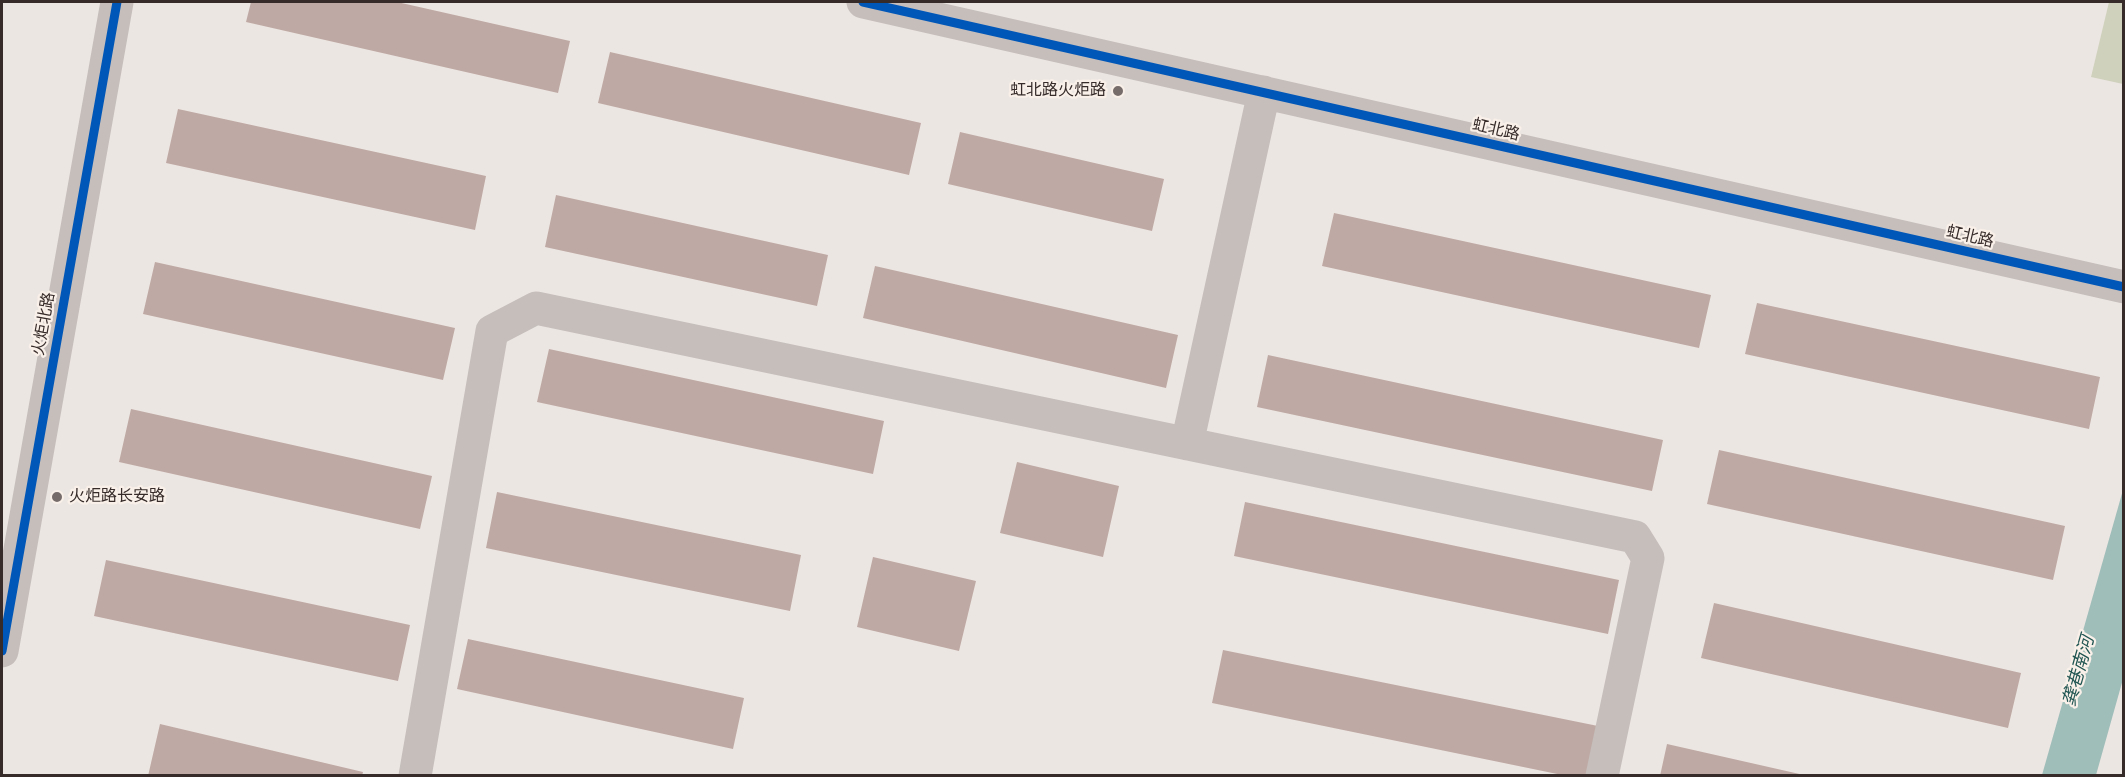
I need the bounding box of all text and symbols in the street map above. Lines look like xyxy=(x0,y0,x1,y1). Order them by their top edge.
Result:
place label: 虹北路火炬路 xyxy=(1010,81,1106,101)
marker: 虹北路火炬路 xyxy=(1111,84,1125,98)
street label: 虹北路 xyxy=(1470,115,1522,145)
street label: 虹北路 xyxy=(1944,222,1996,252)
street label: 火炬北路 xyxy=(29,291,59,357)
place label: 火炬路长安路 xyxy=(69,487,165,507)
marker: 火炬路长安路 xyxy=(50,490,64,504)
water label: 龚巷南河 xyxy=(2059,633,2099,709)

